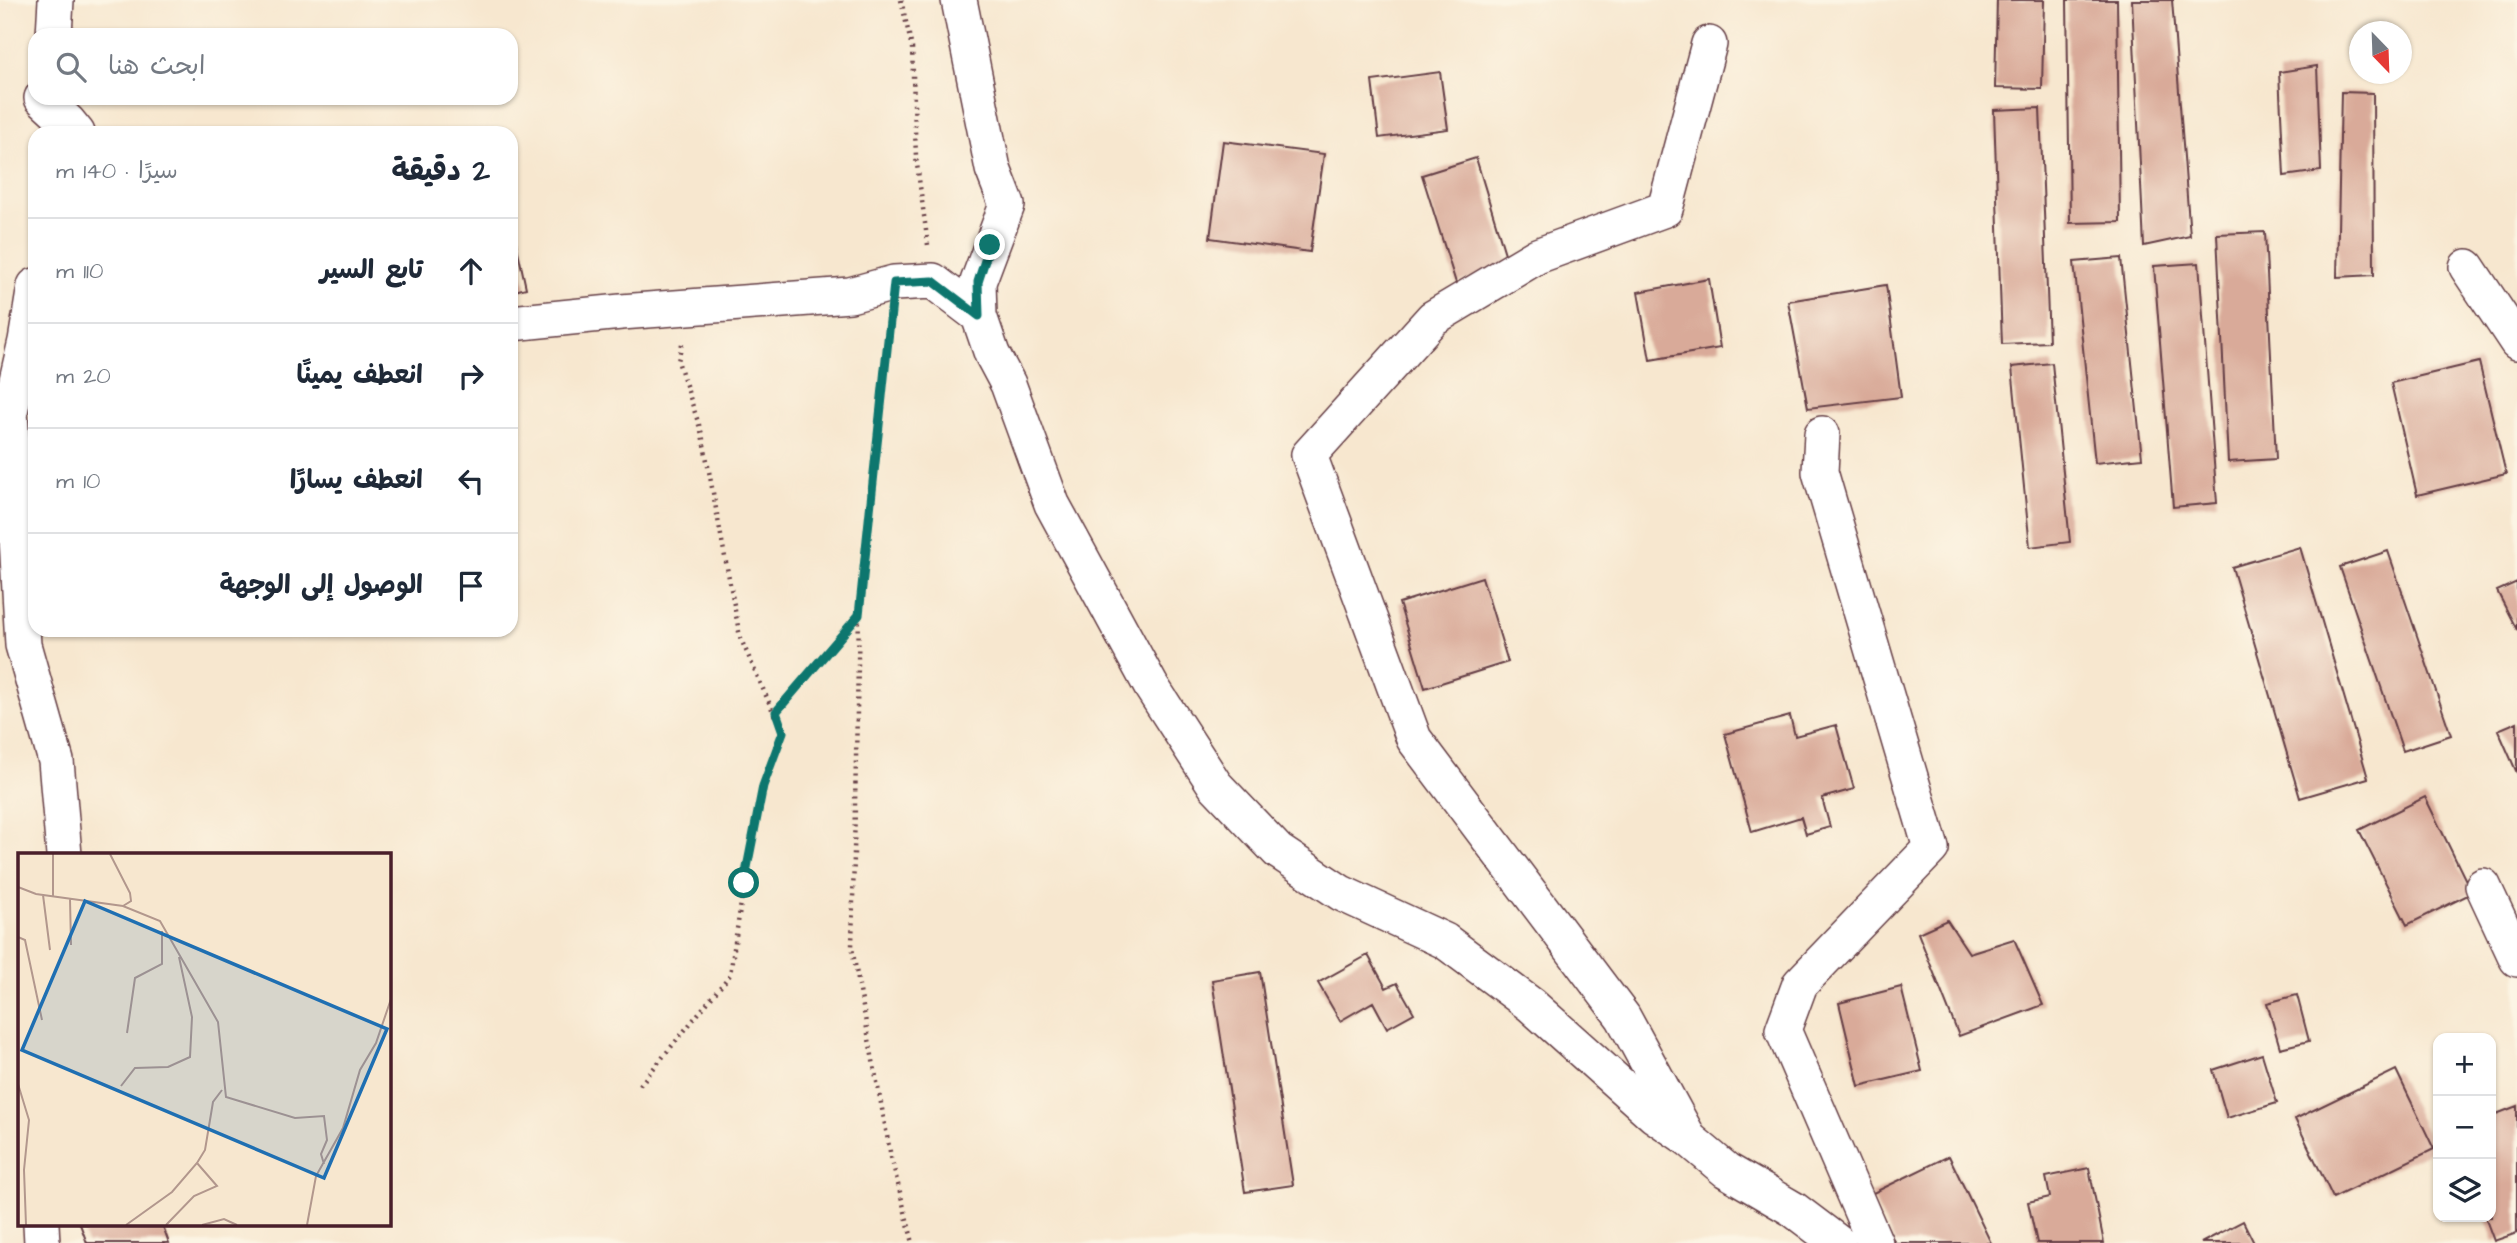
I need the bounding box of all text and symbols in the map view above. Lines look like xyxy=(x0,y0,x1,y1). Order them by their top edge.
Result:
north arrow xyxy=(2349,21,2412,84)
search box xyxy=(28,28,518,105)
icon: search xyxy=(52,48,90,86)
text: ابحث هنا xyxy=(108,48,205,84)
text: 2 دقيقة xyxy=(392,150,490,192)
text: سيرًا · 140 m xyxy=(56,155,178,187)
route end xyxy=(974,229,1005,260)
text: تابع السير xyxy=(320,252,423,288)
icon: ahead xyxy=(452,252,490,290)
text: 110 m xyxy=(56,255,104,287)
text: انعطف يمينًا xyxy=(296,357,423,393)
icon: right xyxy=(452,357,490,395)
text: 20 m xyxy=(56,360,111,392)
text: انعطف يسارًا xyxy=(290,462,423,498)
icon: left xyxy=(452,462,490,500)
text: 10 m xyxy=(56,465,101,497)
text: الوصول إلى الوجهة xyxy=(219,567,423,603)
icon: arrive xyxy=(452,567,490,605)
inset map xyxy=(18,853,390,1226)
route start xyxy=(728,867,759,898)
map controls xyxy=(2433,1033,2496,1222)
button: + xyxy=(2433,1033,2496,1096)
button: − xyxy=(2433,1096,2496,1159)
button: layers xyxy=(2433,1159,2496,1222)

